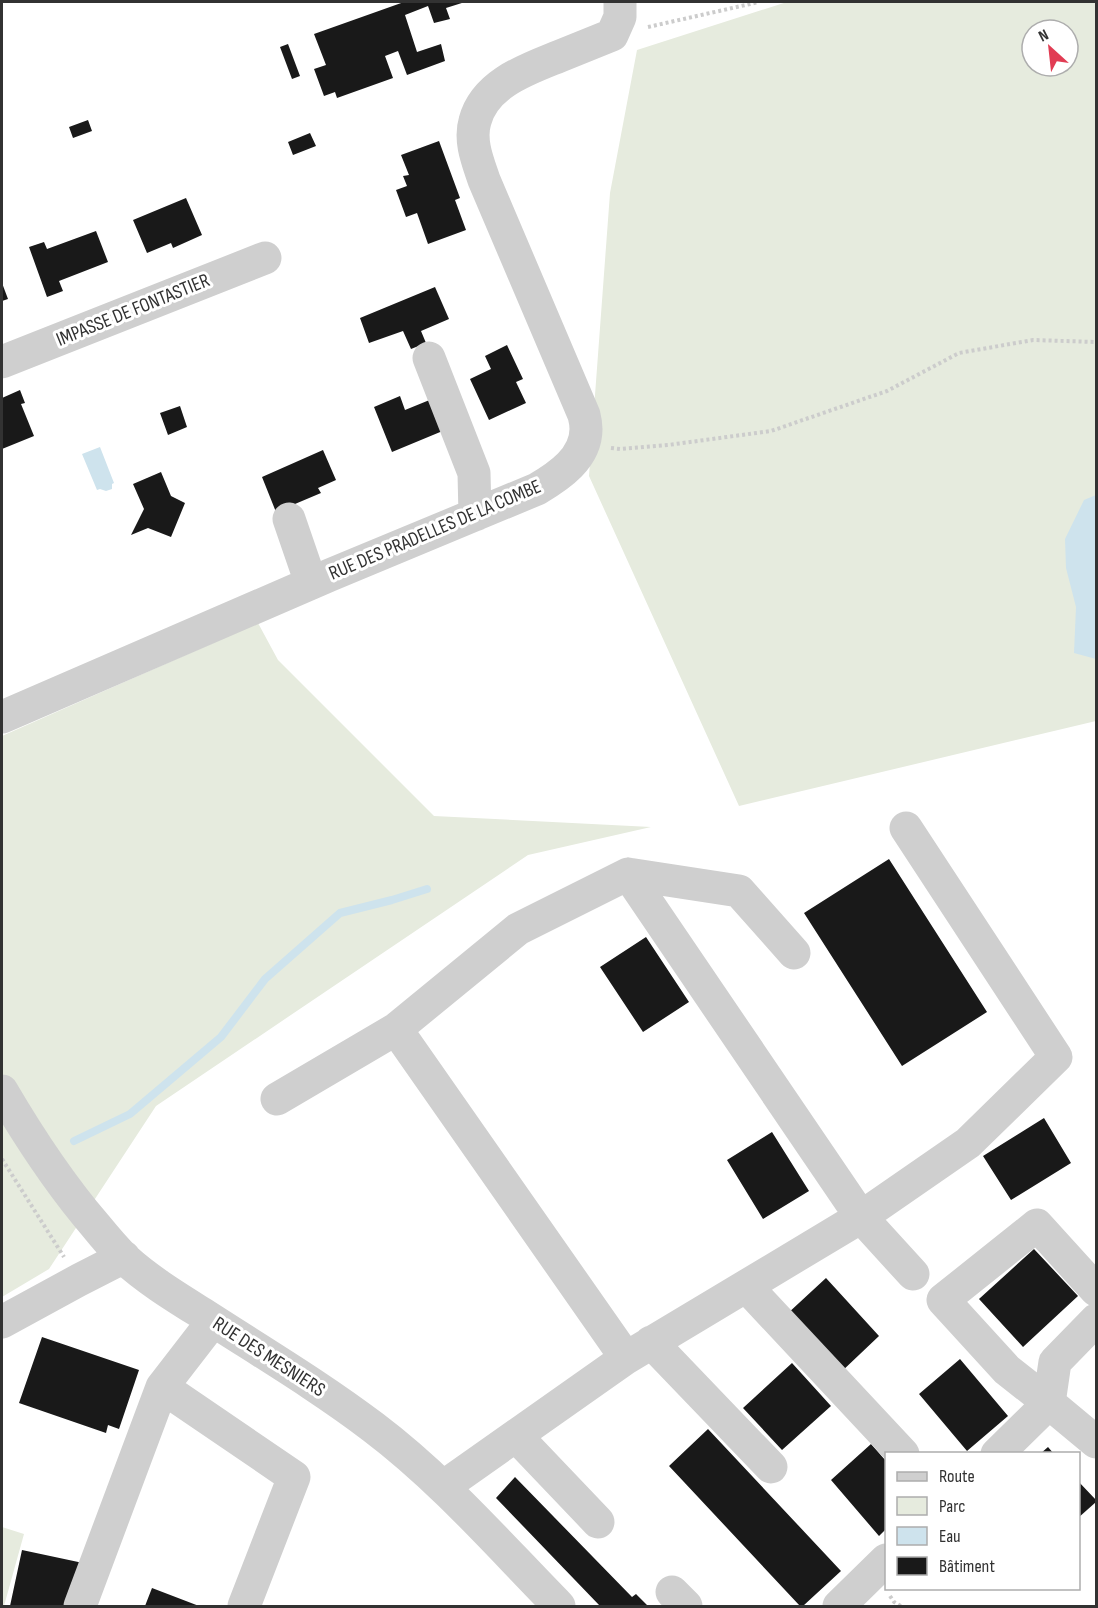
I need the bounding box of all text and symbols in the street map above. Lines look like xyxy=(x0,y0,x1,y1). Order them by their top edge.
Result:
north arrow xyxy=(1020,18,1080,78)
text: N xyxy=(1036,26,1052,46)
street label: IMPASSE DE FONTASTIER xyxy=(53,268,213,352)
street label: RUE DES PRADELLES DE LA COMBE xyxy=(325,474,545,586)
street label: RUE DES MESNIERS xyxy=(208,1312,330,1402)
legend xyxy=(885,1452,1080,1590)
text: Route xyxy=(939,1466,975,1487)
text: Parc xyxy=(939,1496,965,1517)
text: Eau xyxy=(939,1526,961,1547)
text: Bâtiment xyxy=(939,1556,995,1577)

